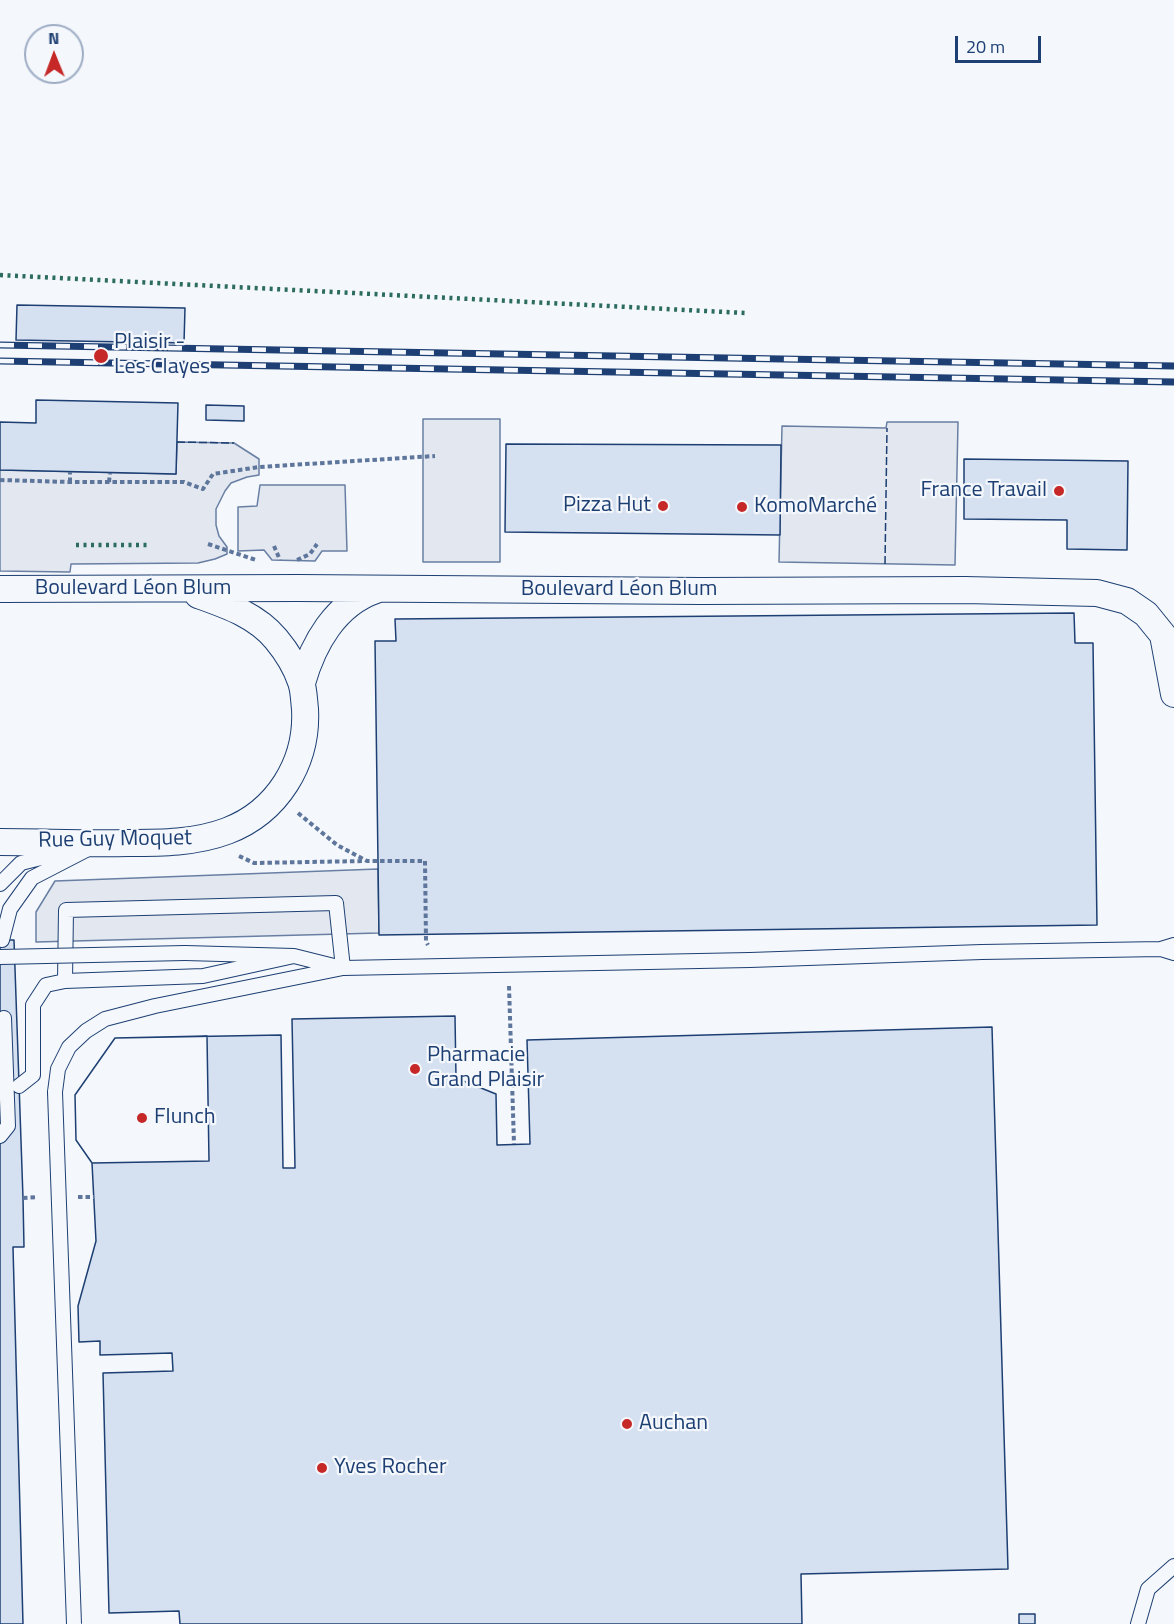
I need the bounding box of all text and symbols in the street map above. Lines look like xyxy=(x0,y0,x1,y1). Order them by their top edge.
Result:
north arrow xyxy=(24,24,84,84)
scale bar xyxy=(958,24,1044,62)
text: N xyxy=(48,26,59,50)
text: 20 m xyxy=(966,33,1005,60)
place label: Plaisir - Les Clayes xyxy=(114,330,210,382)
marker: Plaisir - Les Clayes xyxy=(92,347,110,365)
place label: France Travail xyxy=(921,478,1047,504)
marker: France Travail xyxy=(1052,484,1066,498)
place label: Pizza Hut xyxy=(563,493,651,519)
place label: KomoMarché xyxy=(754,494,877,520)
marker: Pizza Hut xyxy=(656,499,670,513)
marker: KomoMarché xyxy=(735,500,749,514)
street label: Boulevard Léon Blum xyxy=(35,576,231,602)
street label: Boulevard Léon Blum xyxy=(521,577,717,603)
street label: Rue Guy Moquet xyxy=(38,825,192,855)
place label: Pharmacie Grand Plaisir xyxy=(427,1043,544,1094)
marker: Pharmacie Grand Plaisir xyxy=(408,1062,422,1076)
place label: Flunch xyxy=(154,1105,216,1131)
marker: Flunch xyxy=(135,1111,149,1125)
place label: Auchan xyxy=(639,1411,708,1437)
marker: Auchan xyxy=(620,1417,634,1431)
place label: Yves Rocher xyxy=(334,1455,447,1481)
marker: Yves Rocher xyxy=(315,1461,329,1475)

